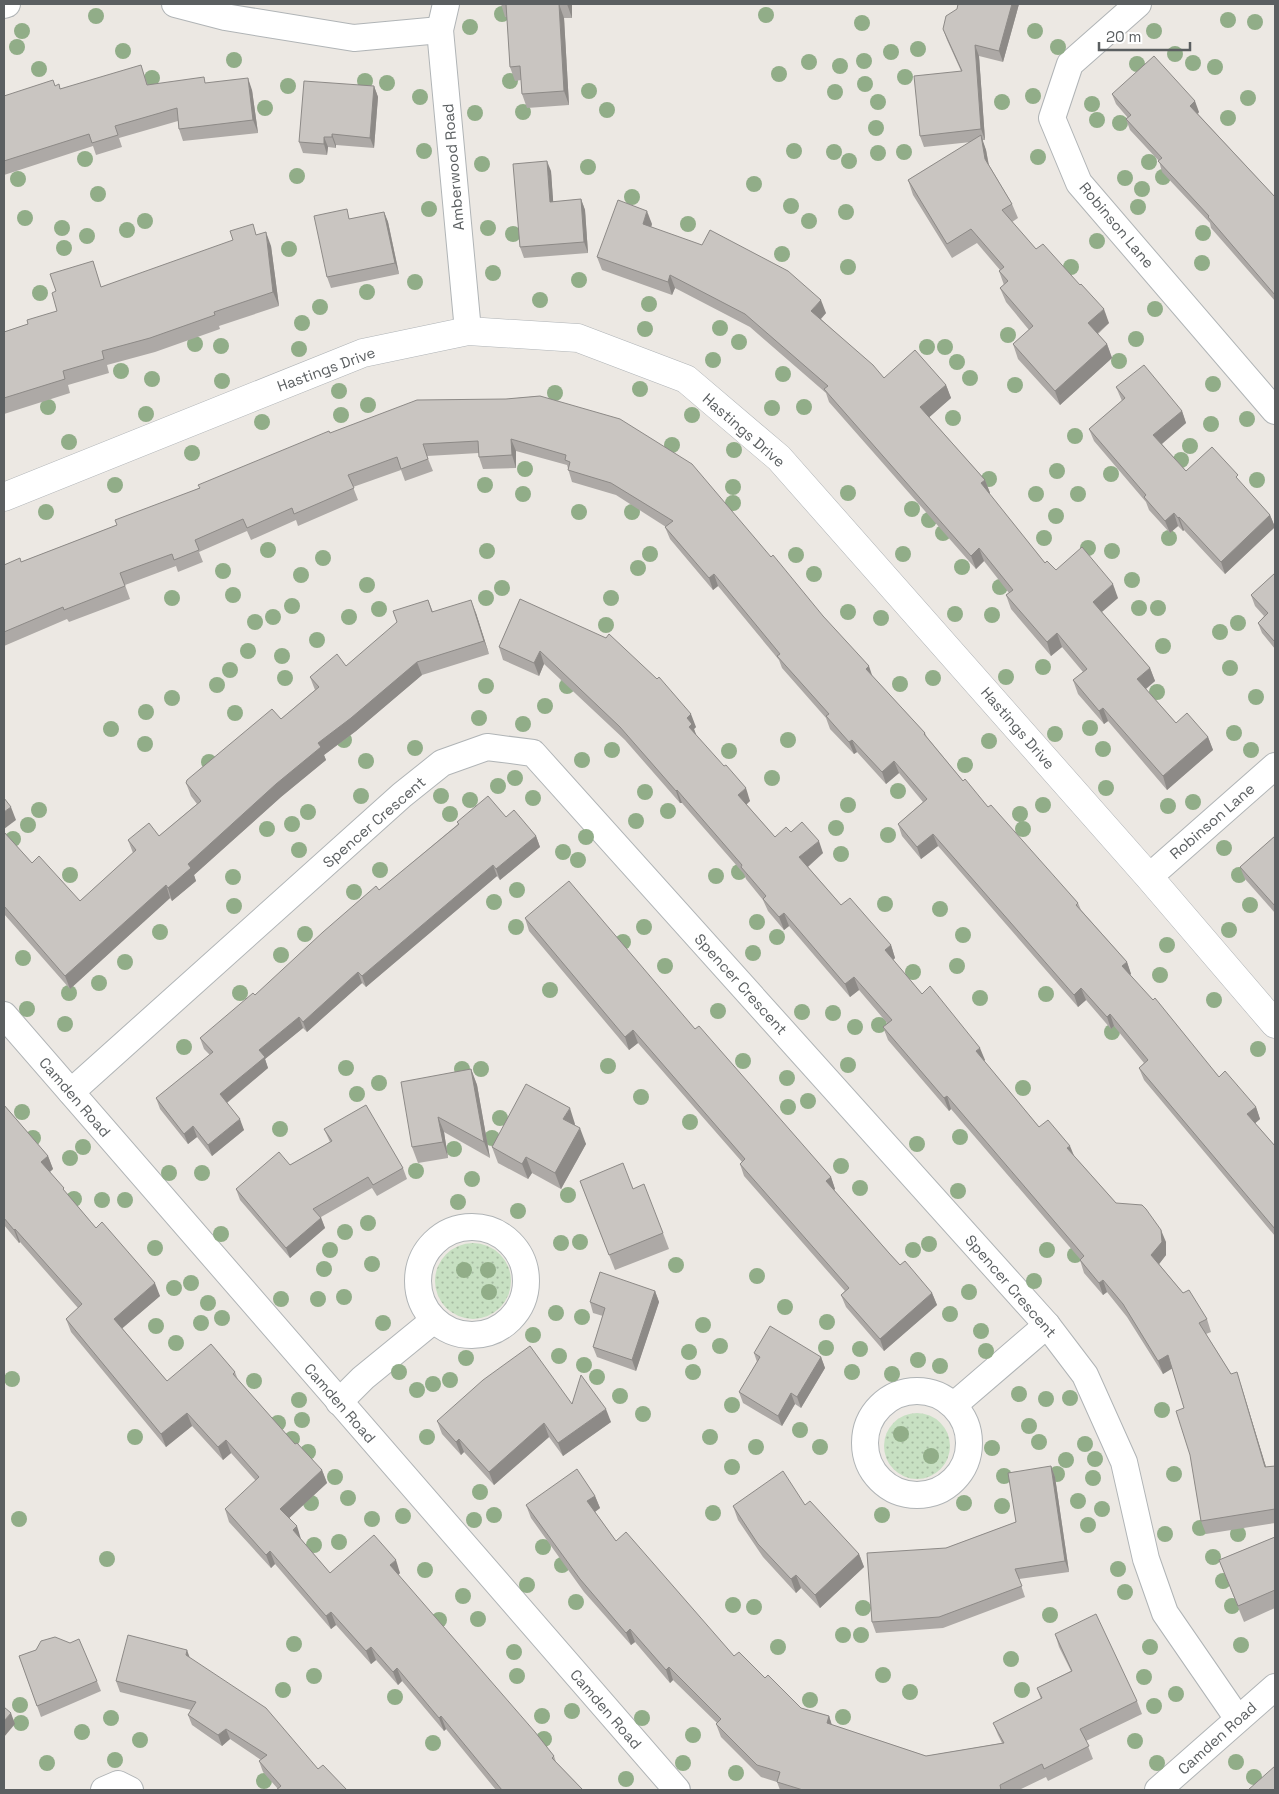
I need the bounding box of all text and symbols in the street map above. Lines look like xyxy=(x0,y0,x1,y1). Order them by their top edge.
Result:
scale bar xyxy=(1099,20,1190,52)
text: 20 m xyxy=(1106,27,1141,46)
street label: Amberwood Road xyxy=(438,103,468,231)
street label: Robinson Lane xyxy=(1076,178,1159,272)
street label: Hastings Drive xyxy=(274,342,378,396)
street label: Hastings Drive xyxy=(699,389,789,471)
street label: Hastings Drive xyxy=(977,683,1059,773)
street label: Spencer Crescent xyxy=(319,772,429,872)
street label: Robinson Lane xyxy=(1166,779,1258,863)
street label: Spencer Crescent xyxy=(691,929,792,1039)
street label: Camden Road xyxy=(35,1053,115,1141)
street label: Spencer Crescent xyxy=(961,1231,1061,1341)
street label: Camden Road xyxy=(300,1359,380,1447)
street label: Camden Road xyxy=(566,1665,646,1753)
street label: Camden Road xyxy=(1174,1698,1260,1778)

